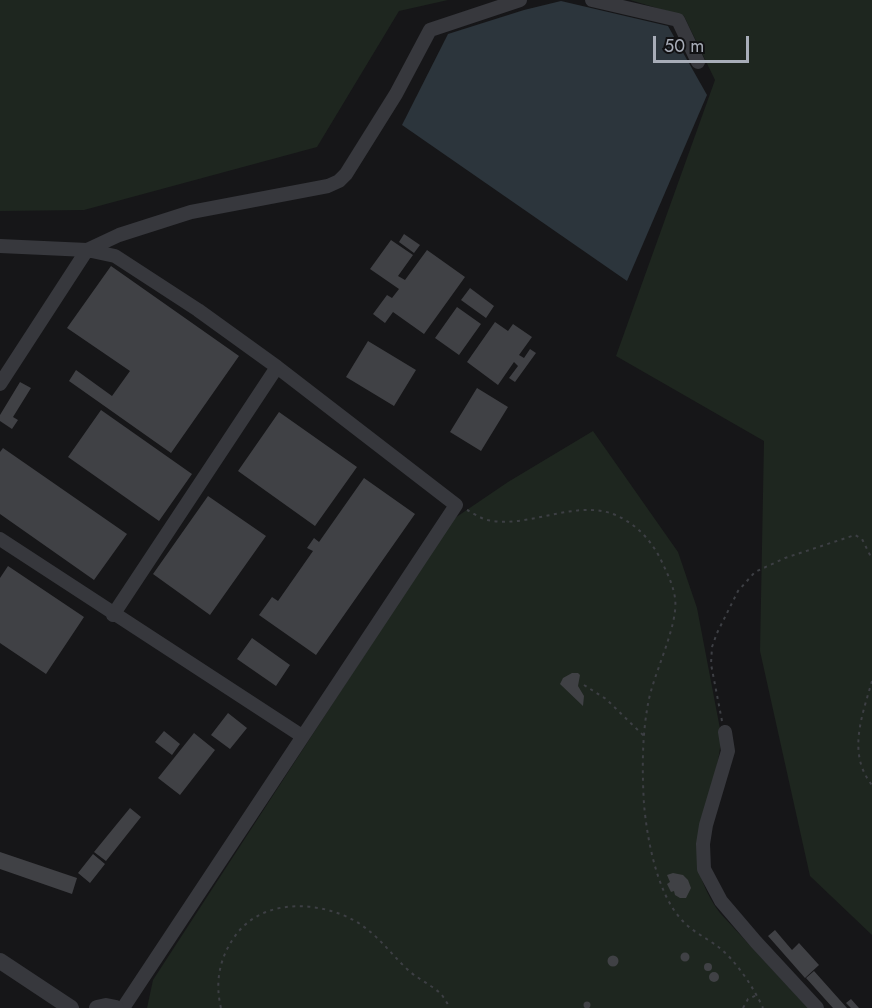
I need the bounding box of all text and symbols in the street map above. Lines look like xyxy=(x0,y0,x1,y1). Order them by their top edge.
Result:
scale bar xyxy=(656,24,752,62)
text: 50 m xyxy=(664,33,704,59)

